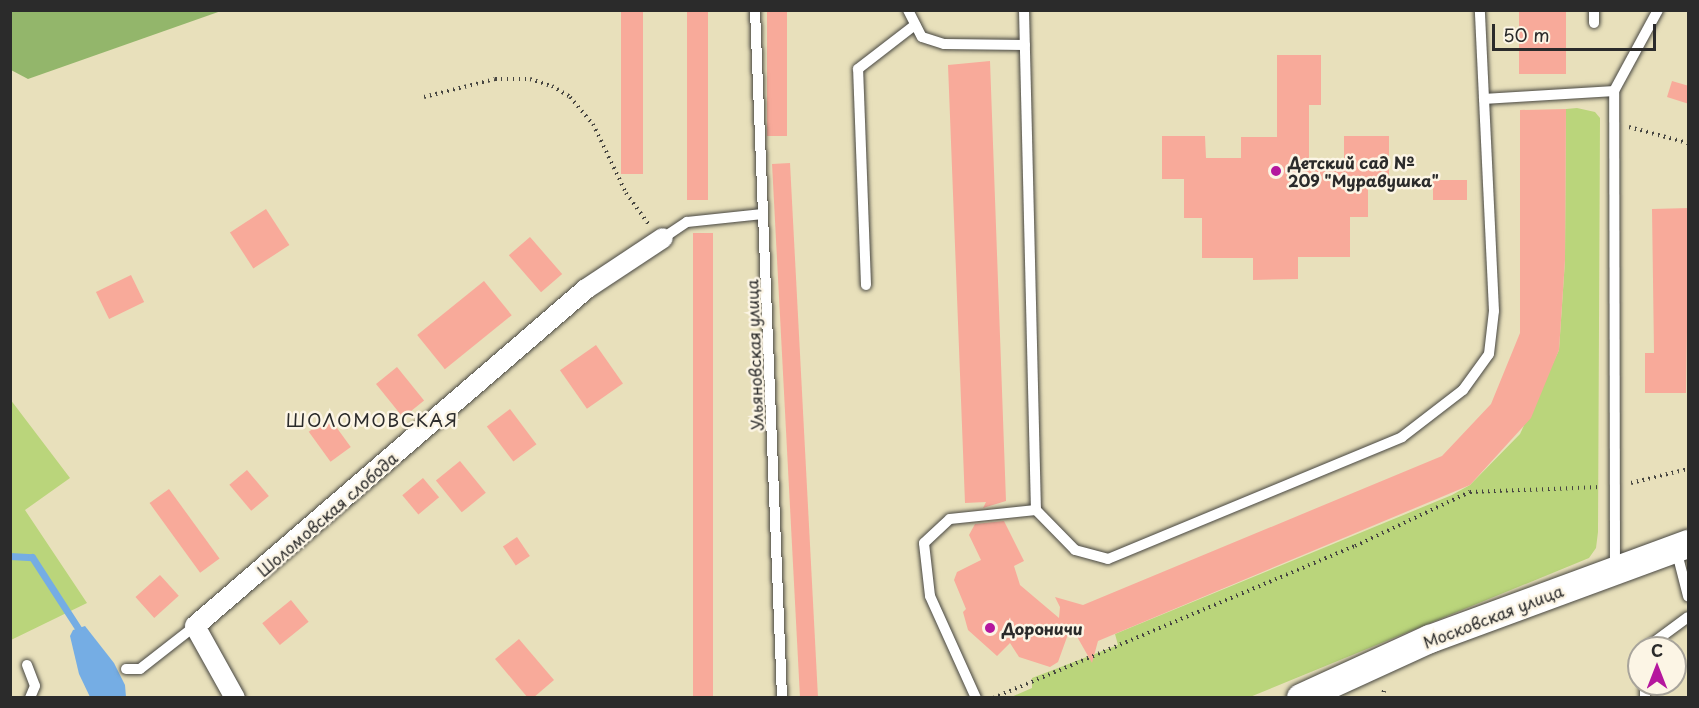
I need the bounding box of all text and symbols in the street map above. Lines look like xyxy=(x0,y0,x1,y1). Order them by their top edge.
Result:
scale bar xyxy=(1495,12,1658,50)
text: 50 m xyxy=(1503,21,1550,48)
place label: Детский сад № 209 "Муравушка" xyxy=(1288,152,1440,190)
marker: Детский сад № 209 "Муравушка" xyxy=(1269,164,1283,178)
street label: Ульяновская улица xyxy=(742,279,766,431)
district label: ШОЛОМОВСКАЯ xyxy=(285,409,459,431)
street label: Шоломовская слобода xyxy=(253,448,401,580)
street label: Московская улица xyxy=(1420,580,1566,652)
place label: Дороничи xyxy=(1002,618,1083,638)
marker: Дороничи xyxy=(983,621,997,635)
north arrow xyxy=(1627,636,1687,696)
text: С xyxy=(1651,638,1663,662)

